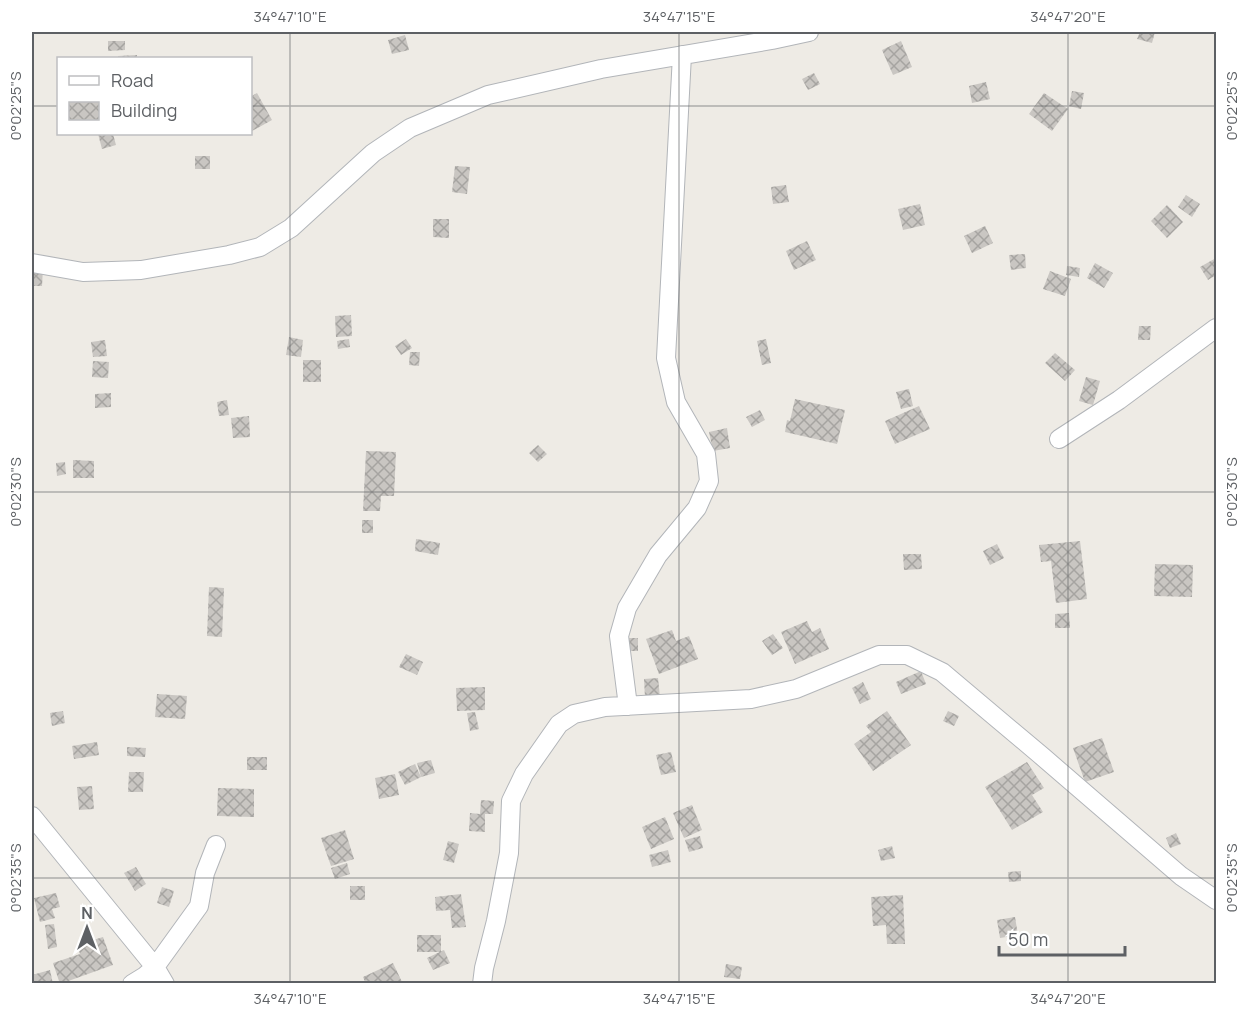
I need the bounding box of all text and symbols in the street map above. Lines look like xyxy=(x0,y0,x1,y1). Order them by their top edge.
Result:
text: 34°47'10"E xyxy=(254,6,326,27)
text: 34°47'15"E xyxy=(643,6,715,27)
text: 34°47'20"E xyxy=(1030,6,1106,27)
legend xyxy=(57,57,252,135)
text: Road xyxy=(111,68,154,92)
text: 0°02'25"S xyxy=(5,71,26,141)
text: 0°02'25"S xyxy=(1221,71,1242,141)
text: Building xyxy=(111,98,177,122)
text: 0°02'30"S xyxy=(5,457,26,527)
text: 0°02'30"S xyxy=(1221,457,1242,527)
text: 0°02'35"S xyxy=(5,844,26,912)
text: 0°02'35"S xyxy=(1221,844,1242,912)
north arrow xyxy=(57,898,117,958)
text: N xyxy=(81,902,93,924)
scale bar xyxy=(999,919,1125,957)
text: 50 m xyxy=(1008,927,1048,951)
text: 34°47'10"E xyxy=(254,988,326,1009)
text: 34°47'15"E xyxy=(643,988,715,1009)
text: 34°47'20"E xyxy=(1030,988,1106,1009)

